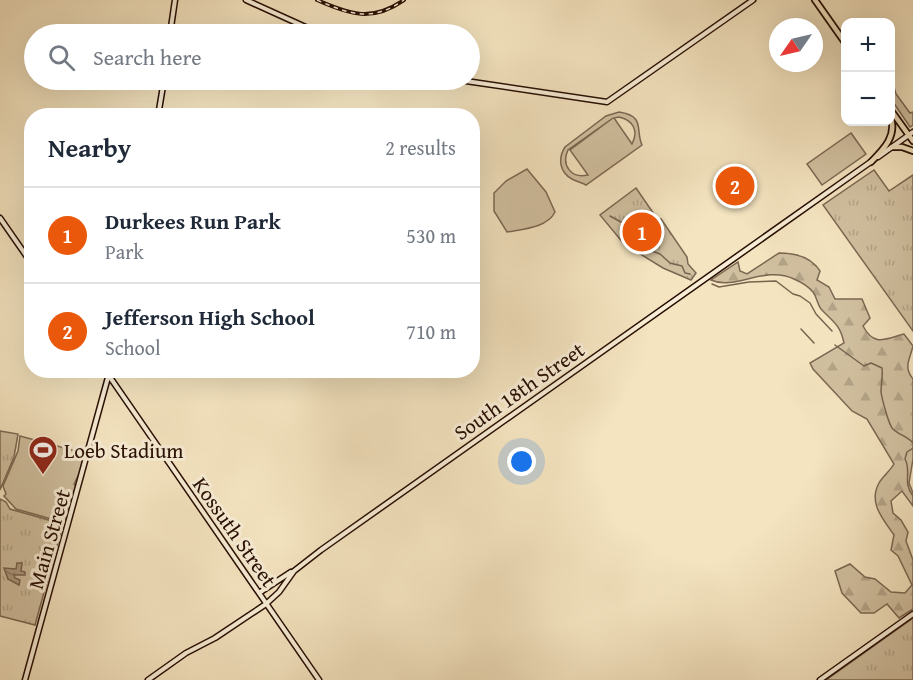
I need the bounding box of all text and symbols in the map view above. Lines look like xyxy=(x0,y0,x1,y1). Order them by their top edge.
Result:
north arrow xyxy=(769,18,823,72)
map controls xyxy=(841,18,895,126)
button: + xyxy=(841,18,895,72)
search box xyxy=(24,24,480,90)
icon: search xyxy=(45,41,78,74)
text: Search here xyxy=(93,41,202,73)
button: − xyxy=(841,72,895,126)
text: Nearby xyxy=(48,128,131,167)
text: 2 results xyxy=(385,133,456,162)
pin: 2 xyxy=(716,164,754,208)
text: Durkees Run Park xyxy=(105,205,281,237)
pin: 1 xyxy=(622,210,662,254)
text: 1 xyxy=(62,221,73,250)
text: 530 m xyxy=(406,221,456,250)
text: Park xyxy=(105,237,144,266)
text: Jefferson High School xyxy=(105,301,315,333)
text: 2 xyxy=(62,317,73,346)
text: 710 m xyxy=(406,317,456,346)
text: School xyxy=(105,333,161,362)
street label: South 18th Street xyxy=(447,334,591,448)
sports icon: Loeb Stadium xyxy=(27,434,59,476)
place label: Loeb Stadium xyxy=(64,435,184,466)
your location xyxy=(507,447,536,476)
street label: Kossuth Street xyxy=(186,471,285,594)
street label: Main Street xyxy=(20,485,78,593)

